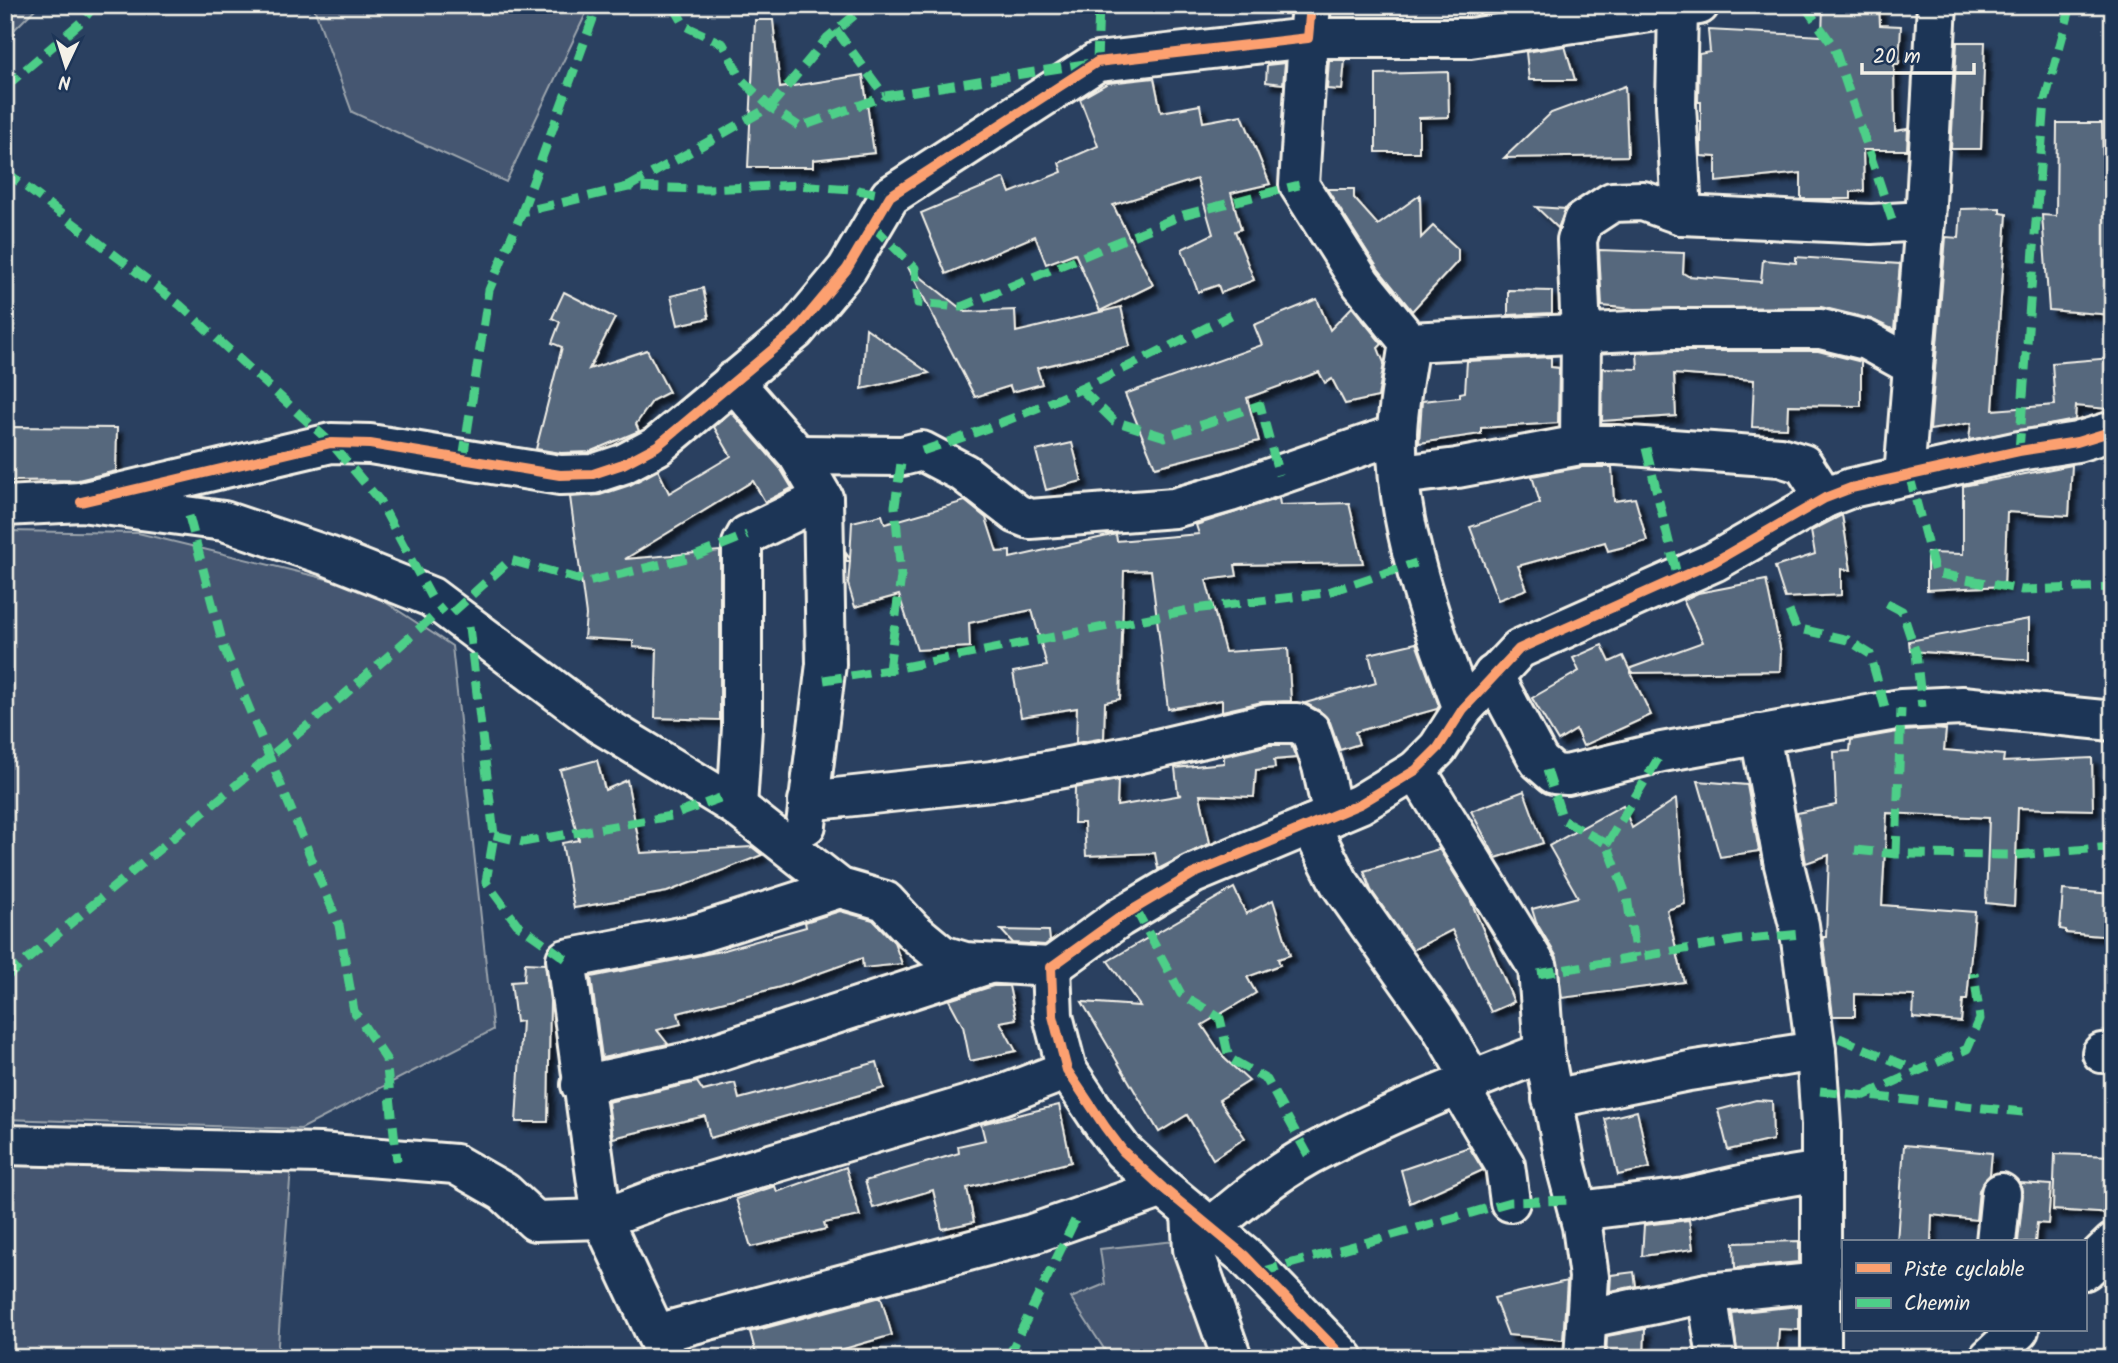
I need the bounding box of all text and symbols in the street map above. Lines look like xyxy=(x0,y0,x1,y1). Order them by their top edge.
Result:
north arrow xyxy=(32,32,102,102)
scale bar xyxy=(1862,32,1974,76)
text: 20 m xyxy=(1873,41,1921,74)
text: N xyxy=(58,66,72,96)
legend xyxy=(1842,1240,2086,1332)
text: Piste cyclable xyxy=(1904,1254,2025,1287)
text: Chemin xyxy=(1904,1288,1970,1321)

